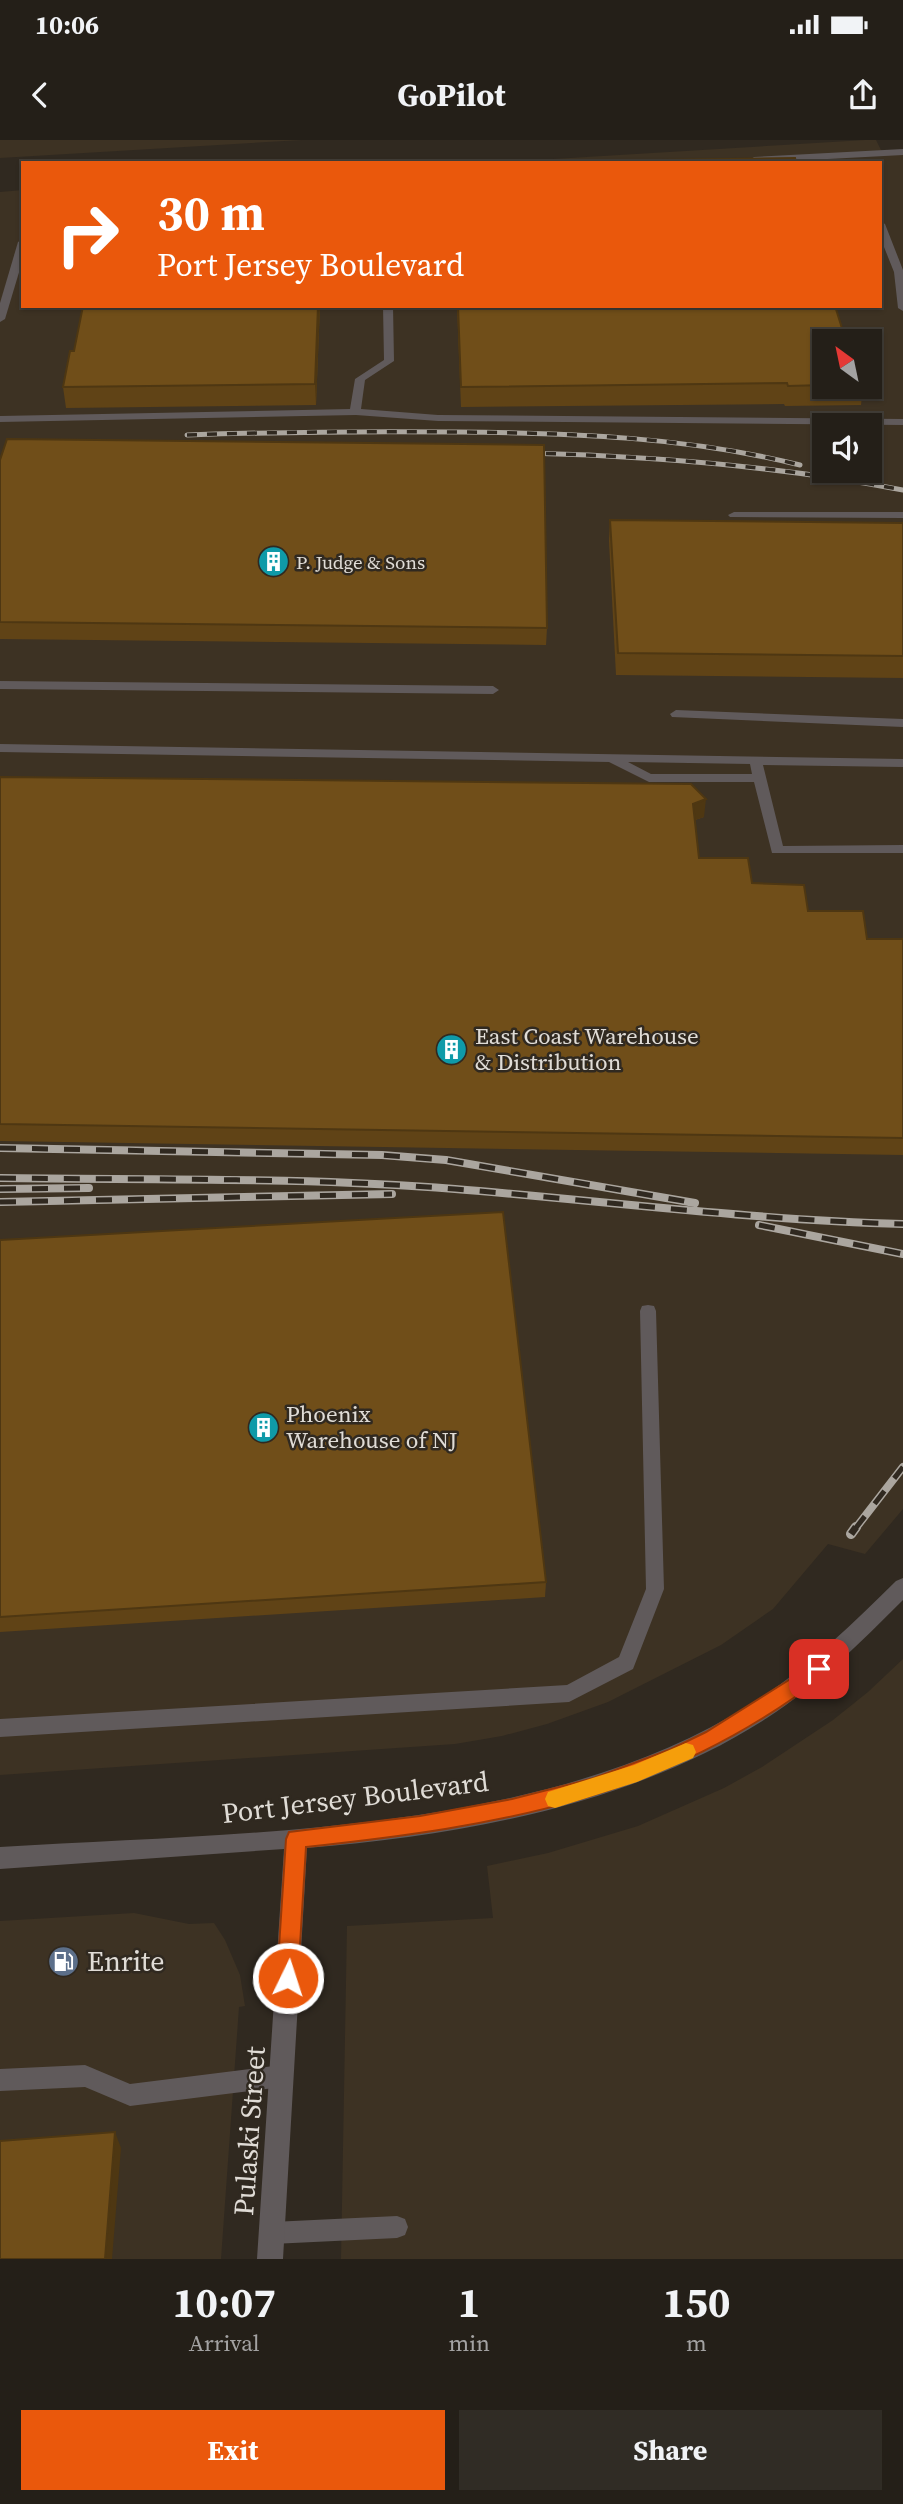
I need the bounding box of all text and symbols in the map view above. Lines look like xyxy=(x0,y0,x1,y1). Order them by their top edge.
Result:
text: 10:06 xyxy=(35,7,99,43)
text: GoPilot xyxy=(397,73,506,117)
icon: back xyxy=(21,76,59,114)
icon: share xyxy=(844,76,882,114)
text: 30 m xyxy=(157,179,265,246)
icon: right xyxy=(42,189,133,280)
text: Port Jersey Boulevard xyxy=(157,243,464,287)
north arrow xyxy=(812,329,882,399)
map controls xyxy=(812,329,882,483)
button: sound xyxy=(812,413,882,483)
building icon: P. Judge & Sons xyxy=(256,545,290,579)
place label: P. Judge & Sons xyxy=(296,549,425,575)
place label: East Coast Warehouse & Distribution xyxy=(475,1020,699,1078)
building icon: East Coast Warehouse & Distribution xyxy=(435,1032,469,1066)
place label: Phoenix Warehouse of NJ xyxy=(286,1398,457,1456)
building icon: Phoenix Warehouse of NJ xyxy=(246,1410,280,1444)
pin xyxy=(789,1639,849,1699)
icon: arrive xyxy=(800,1650,838,1688)
street label: Port Jersey Boulevard xyxy=(219,1762,491,1832)
position arrow xyxy=(251,1941,325,2015)
place label: Enrite xyxy=(87,1942,164,1980)
fuel station icon: Enrite xyxy=(47,1944,81,1978)
street label: Pulaski Street xyxy=(224,2044,274,2217)
text: 10:07 xyxy=(172,2273,276,2331)
text: 1 xyxy=(458,2273,481,2331)
text: 150 xyxy=(662,2273,731,2331)
text: Arrival xyxy=(189,2327,260,2359)
text: min xyxy=(448,2327,490,2359)
text: m xyxy=(686,2327,707,2359)
button: Exit xyxy=(21,2410,445,2490)
button: Share xyxy=(459,2410,882,2490)

